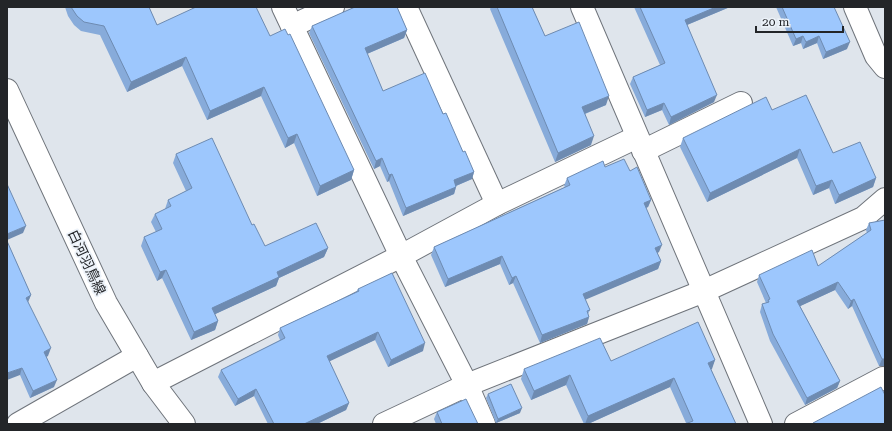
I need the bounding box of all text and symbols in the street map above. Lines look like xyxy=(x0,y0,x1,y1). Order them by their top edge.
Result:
scale bar xyxy=(756,8,843,34)
text: 20 m xyxy=(762,15,789,29)
street label: 白河羽鳥線 xyxy=(65,227,109,297)

